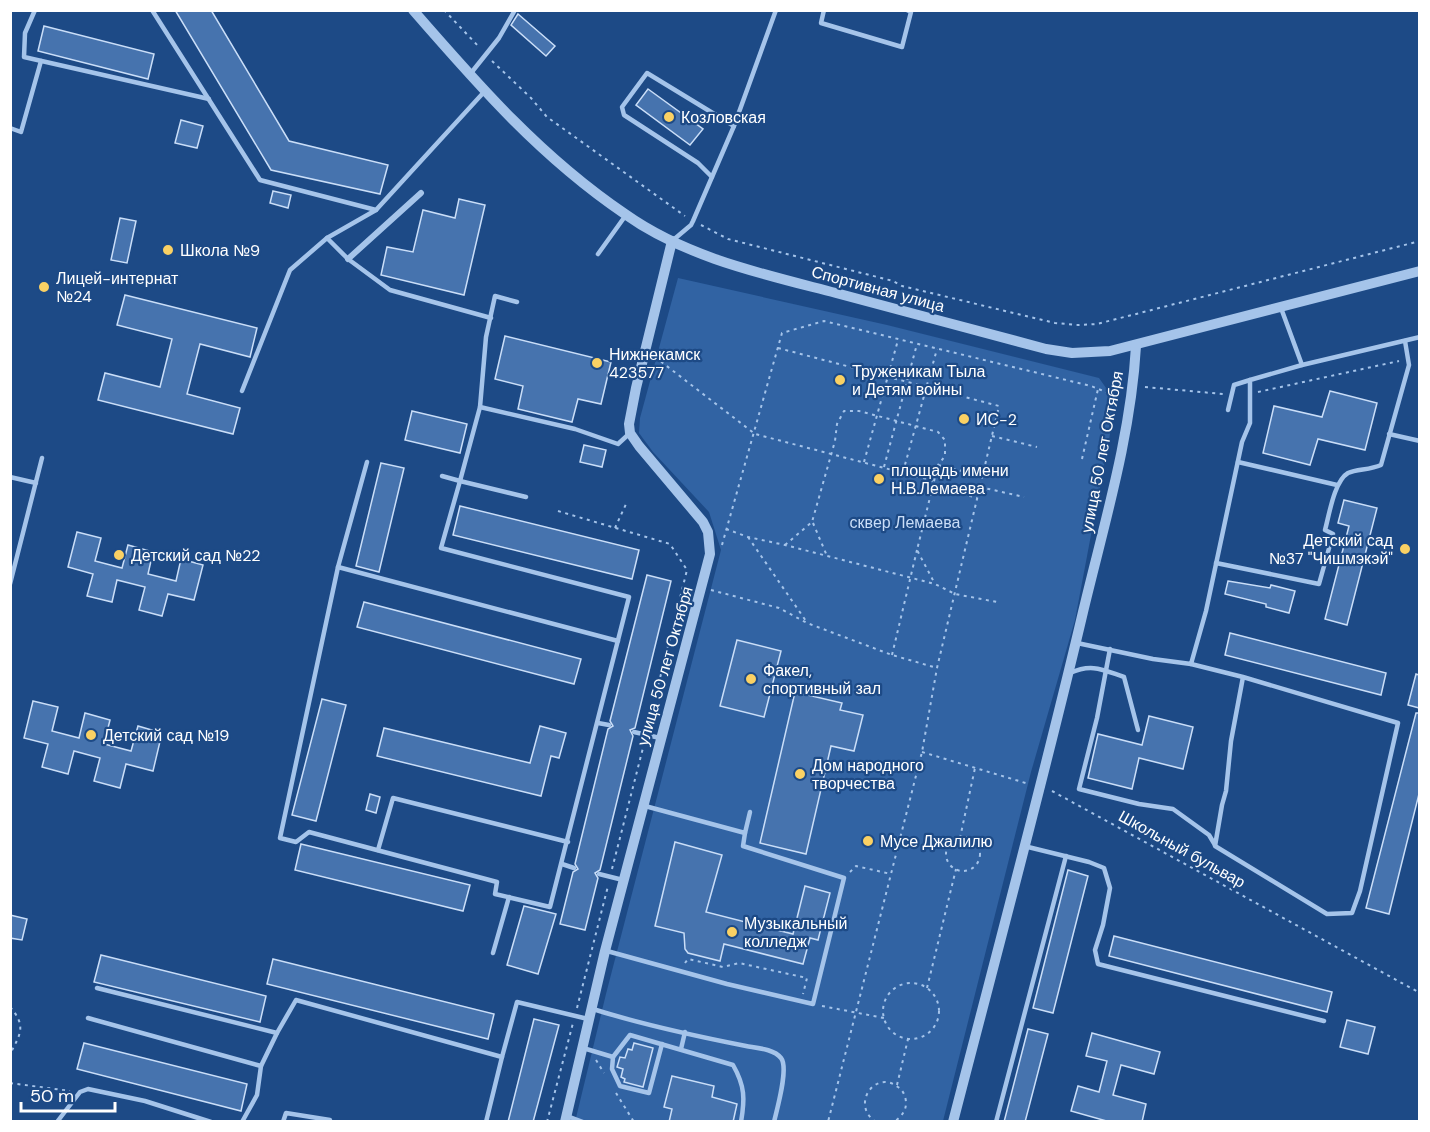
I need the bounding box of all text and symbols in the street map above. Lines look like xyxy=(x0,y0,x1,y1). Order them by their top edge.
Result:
place label: Козловская xyxy=(681,107,766,128)
marker: Козловская xyxy=(662,110,676,124)
place label: Школа №9 xyxy=(180,240,260,261)
marker: Школа №9 xyxy=(161,243,175,257)
street label: Спортивная улица xyxy=(809,261,947,317)
place label: Лицей-интернат №24 xyxy=(56,268,179,307)
marker: Лицей-интернат №24 xyxy=(37,280,51,294)
place label: Нижнекамск 423577 xyxy=(609,344,701,383)
marker: Нижнекамск 423577 xyxy=(590,356,604,370)
place label: Труженикам Тыла и Детям войны xyxy=(852,361,986,400)
street label: улица 50 лет Октября xyxy=(1076,369,1128,535)
marker: Труженикам Тыла и Детям войны xyxy=(833,373,847,387)
place label: ИС-2 xyxy=(976,409,1017,430)
marker: ИС-2 xyxy=(957,412,971,426)
place label: площадь имени Н.В.Лемаева xyxy=(891,460,1009,499)
marker: площадь имени Н.В.Лемаева xyxy=(872,472,886,486)
park label: сквер Лемаева xyxy=(850,512,960,533)
place label: Детский сад №37 "Чишмэкэй" xyxy=(1269,530,1394,569)
marker: Детский сад №37 "Чишмэкэй" xyxy=(1398,542,1412,556)
place label: Детский сад №22 xyxy=(131,545,261,566)
marker: Детский сад №22 xyxy=(112,548,126,562)
street label: улица 50 лет Октября xyxy=(632,584,698,748)
place label: Факел, спортивный зал xyxy=(763,660,881,699)
marker: Факел, спортивный зал xyxy=(744,672,758,686)
place label: Детский сад №19 xyxy=(103,725,229,746)
marker: Детский сад №19 xyxy=(84,728,98,742)
place label: Дом народного творчества xyxy=(812,755,924,794)
marker: Дом народного творчества xyxy=(793,767,807,781)
street label: Школьный бульвар xyxy=(1115,805,1249,893)
place label: Мусе Джалилю xyxy=(880,831,993,852)
marker: Мусе Джалилю xyxy=(861,834,875,848)
place label: Музыкальный колледж xyxy=(744,913,848,952)
marker: Музыкальный колледж xyxy=(725,925,739,939)
scale bar xyxy=(21,1075,116,1113)
text: 50 m xyxy=(30,1084,74,1108)

